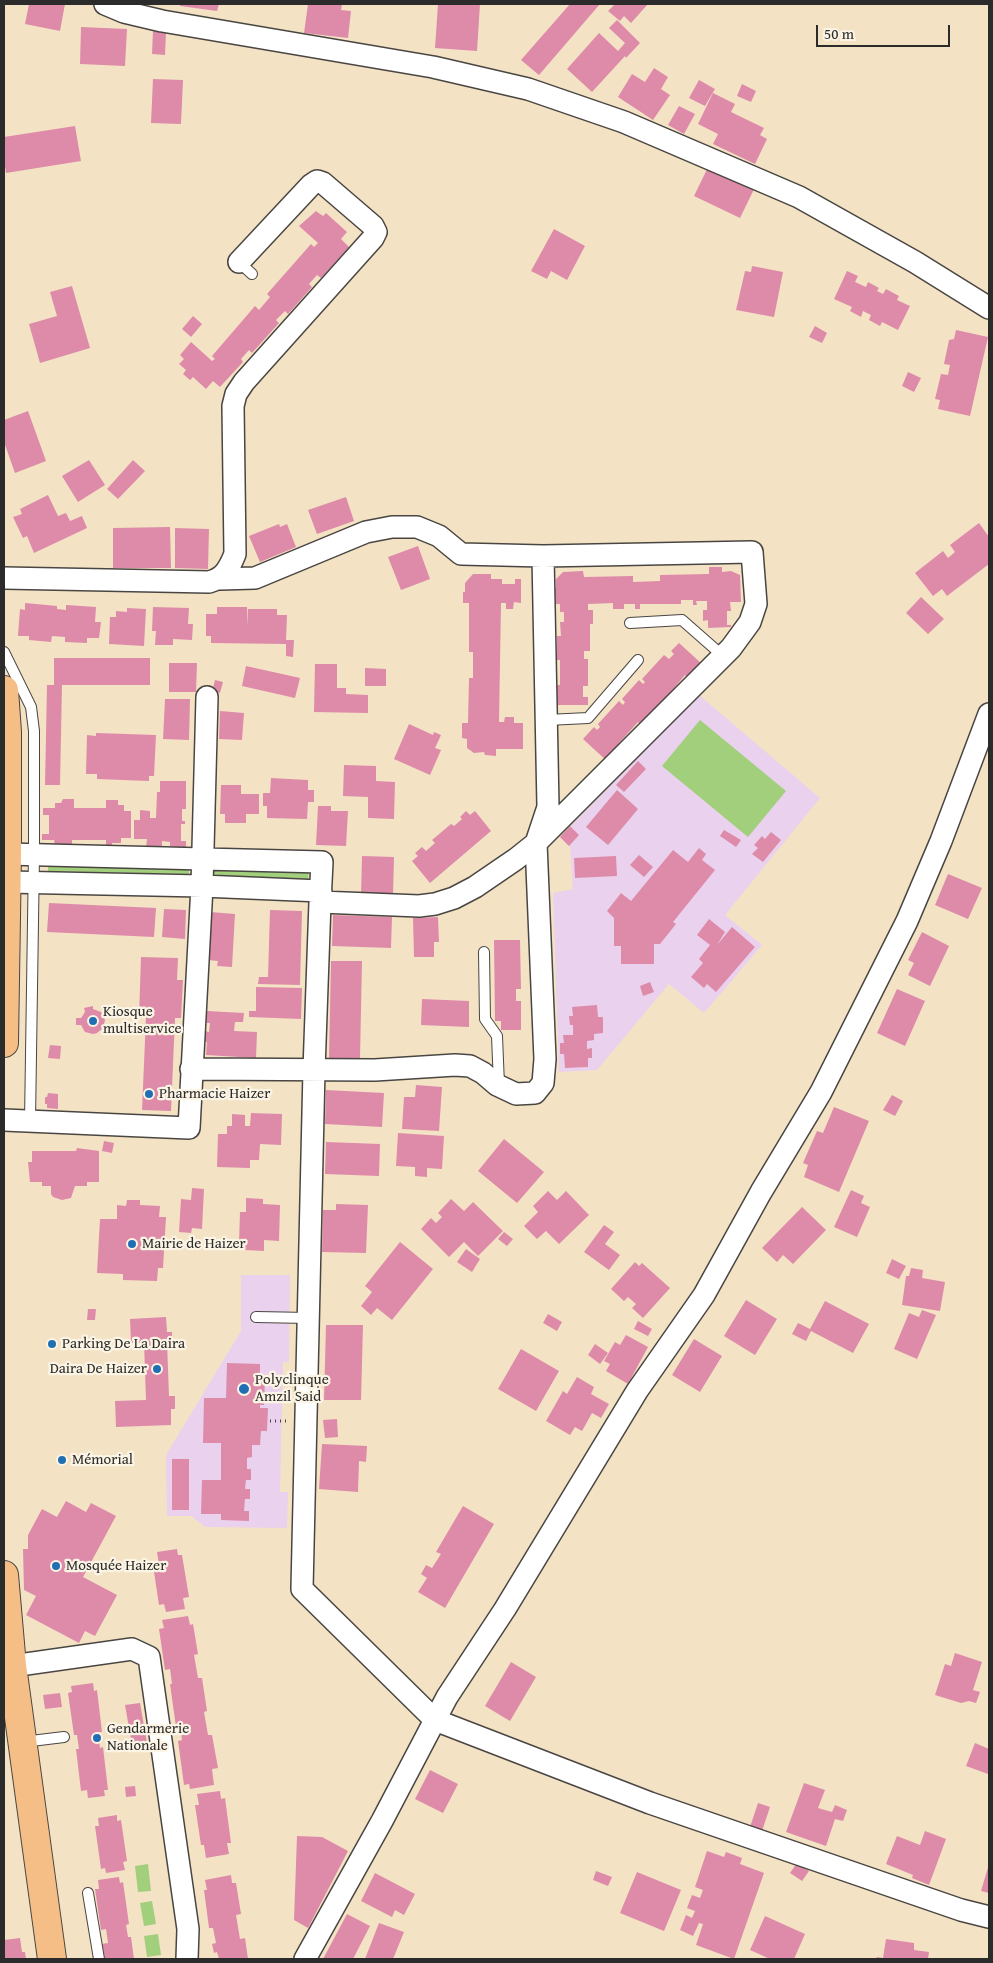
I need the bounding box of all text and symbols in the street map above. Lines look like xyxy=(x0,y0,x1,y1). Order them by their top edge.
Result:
scale bar xyxy=(818,15,952,47)
text: 50 m xyxy=(824,23,854,44)
place label: Kiosque multiservice xyxy=(103,1003,182,1038)
marker: Kiosque multiservice xyxy=(87,1015,99,1027)
place label: Pharmacie Haizer xyxy=(159,1085,270,1103)
marker: Pharmacie Haizer xyxy=(143,1088,155,1100)
place label: Mairie de Haizer xyxy=(142,1235,246,1253)
marker: Mairie de Haizer xyxy=(126,1238,138,1250)
place label: Parking De La Daira xyxy=(62,1335,185,1353)
marker: Parking De La Daira xyxy=(46,1338,58,1350)
place label: Daira De Haizer xyxy=(50,1360,147,1378)
marker: Daira De Haizer xyxy=(151,1363,163,1375)
place label: Polyclinque Amzil Said xyxy=(255,1371,329,1406)
marker: Polyclinque Amzil Said xyxy=(237,1382,251,1396)
place label: Mémorial xyxy=(72,1451,133,1469)
marker: Mémorial xyxy=(56,1454,68,1466)
place label: Mosquée Haizer xyxy=(66,1557,166,1575)
marker: Mosquée Haizer xyxy=(50,1560,62,1572)
place label: Gendarmerie Nationale xyxy=(107,1720,189,1755)
marker: Gendarmerie Nationale xyxy=(91,1732,103,1744)

